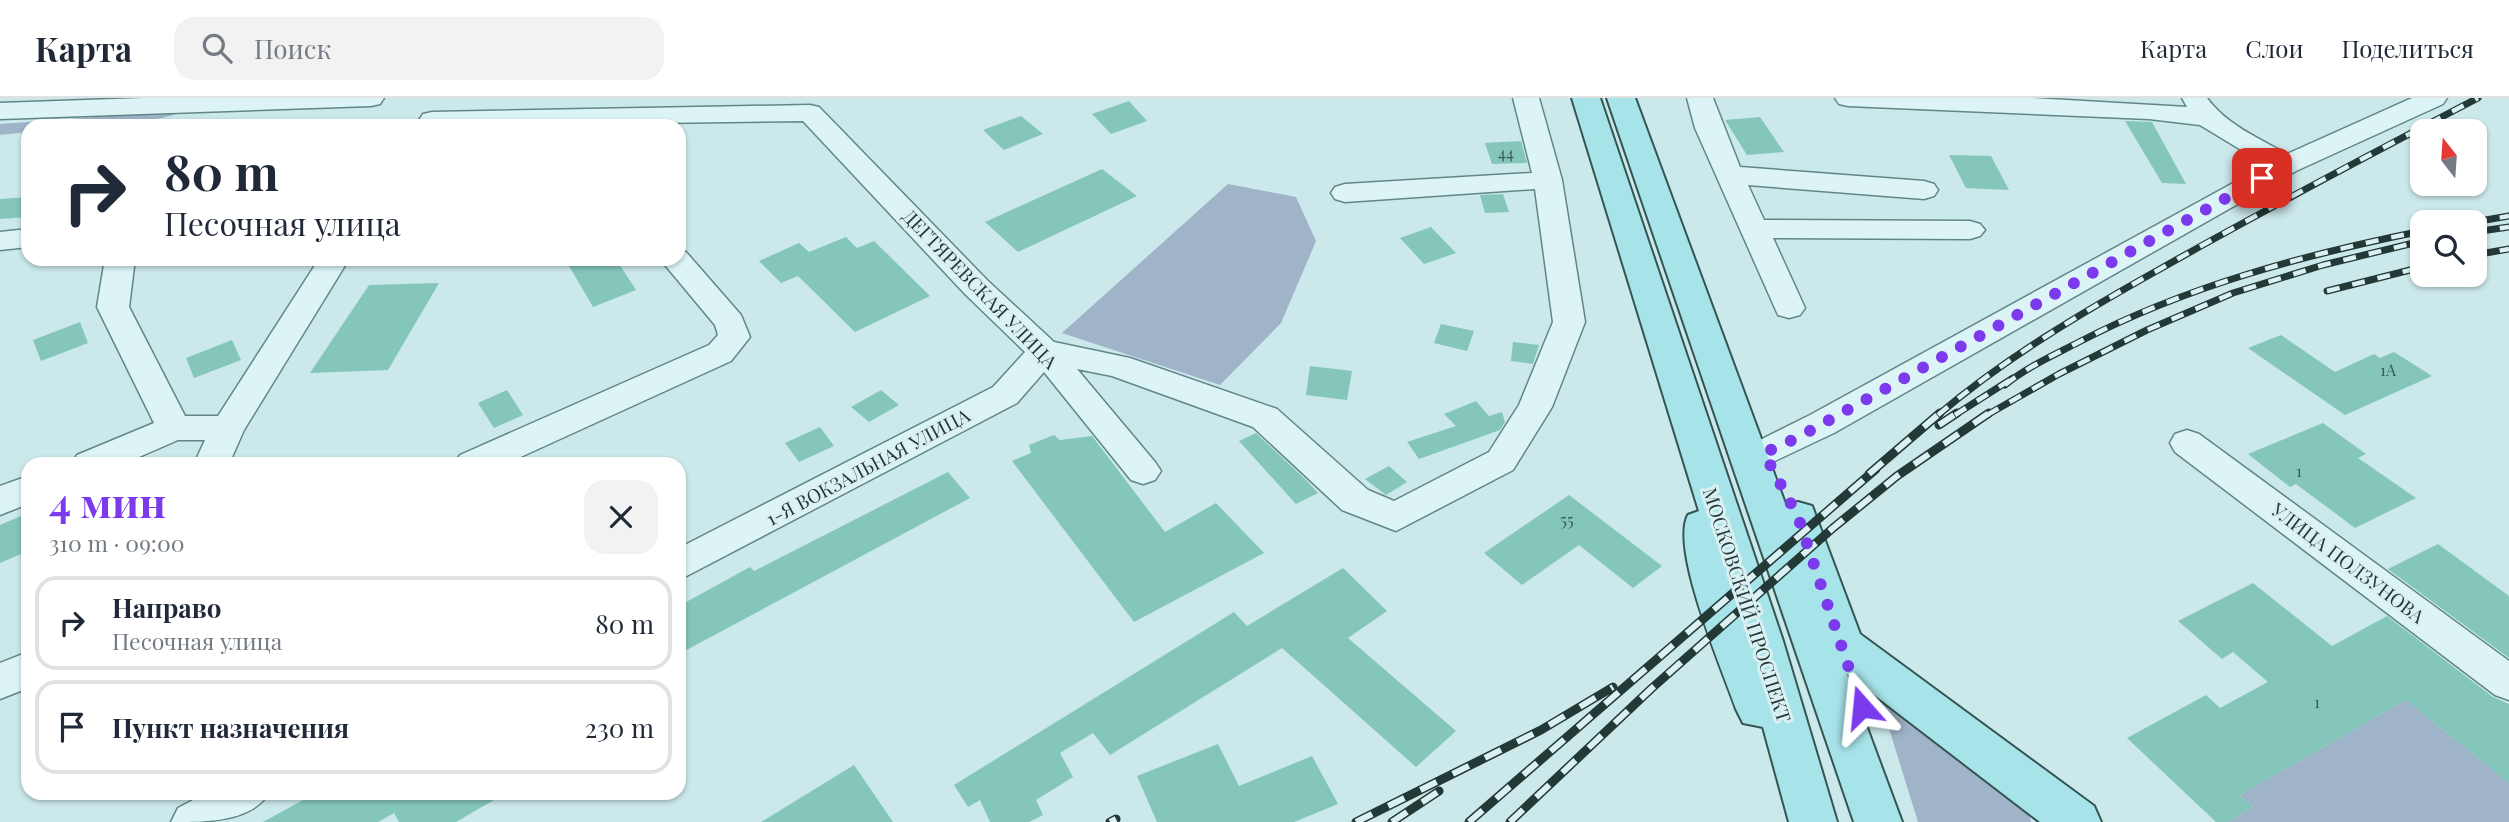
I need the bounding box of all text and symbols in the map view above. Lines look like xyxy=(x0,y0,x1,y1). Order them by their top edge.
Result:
search box xyxy=(174,17,664,80)
text: Карта xyxy=(35,26,132,70)
icon: search xyxy=(198,29,236,67)
text: Поиск xyxy=(254,31,331,66)
text: Карта xyxy=(2140,32,2207,64)
text: Слои xyxy=(2245,32,2304,64)
text: Поделиться xyxy=(2342,32,2474,64)
north arrow xyxy=(2410,119,2487,196)
map controls xyxy=(2410,119,2487,287)
text: 80 m xyxy=(164,138,279,203)
house number: 44 xyxy=(1498,142,1514,163)
icon: right xyxy=(49,147,140,238)
pin xyxy=(2232,148,2292,208)
icon: arrive xyxy=(2243,159,2281,197)
text: Песочная улица xyxy=(164,201,401,244)
street label: ДЕГТЯРЕВСКАЯ УЛИЦА xyxy=(898,203,1065,374)
button: search xyxy=(2410,210,2487,287)
house number: 1А xyxy=(2380,359,2397,380)
street label: 1-Я ВОКЗАЛЬНАЯ УЛИЦА xyxy=(761,401,975,531)
house number: 1 xyxy=(2296,460,2302,481)
text: 4 мин xyxy=(49,473,166,529)
button: close xyxy=(584,480,658,554)
street label: МОСКОВСКИЙ ПРОСПЕКТ xyxy=(1698,484,1798,726)
street label: УЛИЦА ПОЛЗУНОВА xyxy=(2266,495,2431,629)
house number: 55 xyxy=(1560,509,1574,530)
text: 310 m · 09:00 xyxy=(49,527,185,558)
text: Направо xyxy=(112,590,221,625)
icon: right xyxy=(53,604,91,642)
text: 80 m xyxy=(595,606,654,641)
text: Песочная улица xyxy=(112,625,282,656)
position arrow xyxy=(1825,670,1899,744)
house number: 1 xyxy=(2314,691,2320,712)
icon: arrive xyxy=(53,708,91,746)
text: Пункт назначения xyxy=(112,710,349,745)
text: 230 m xyxy=(585,710,654,745)

